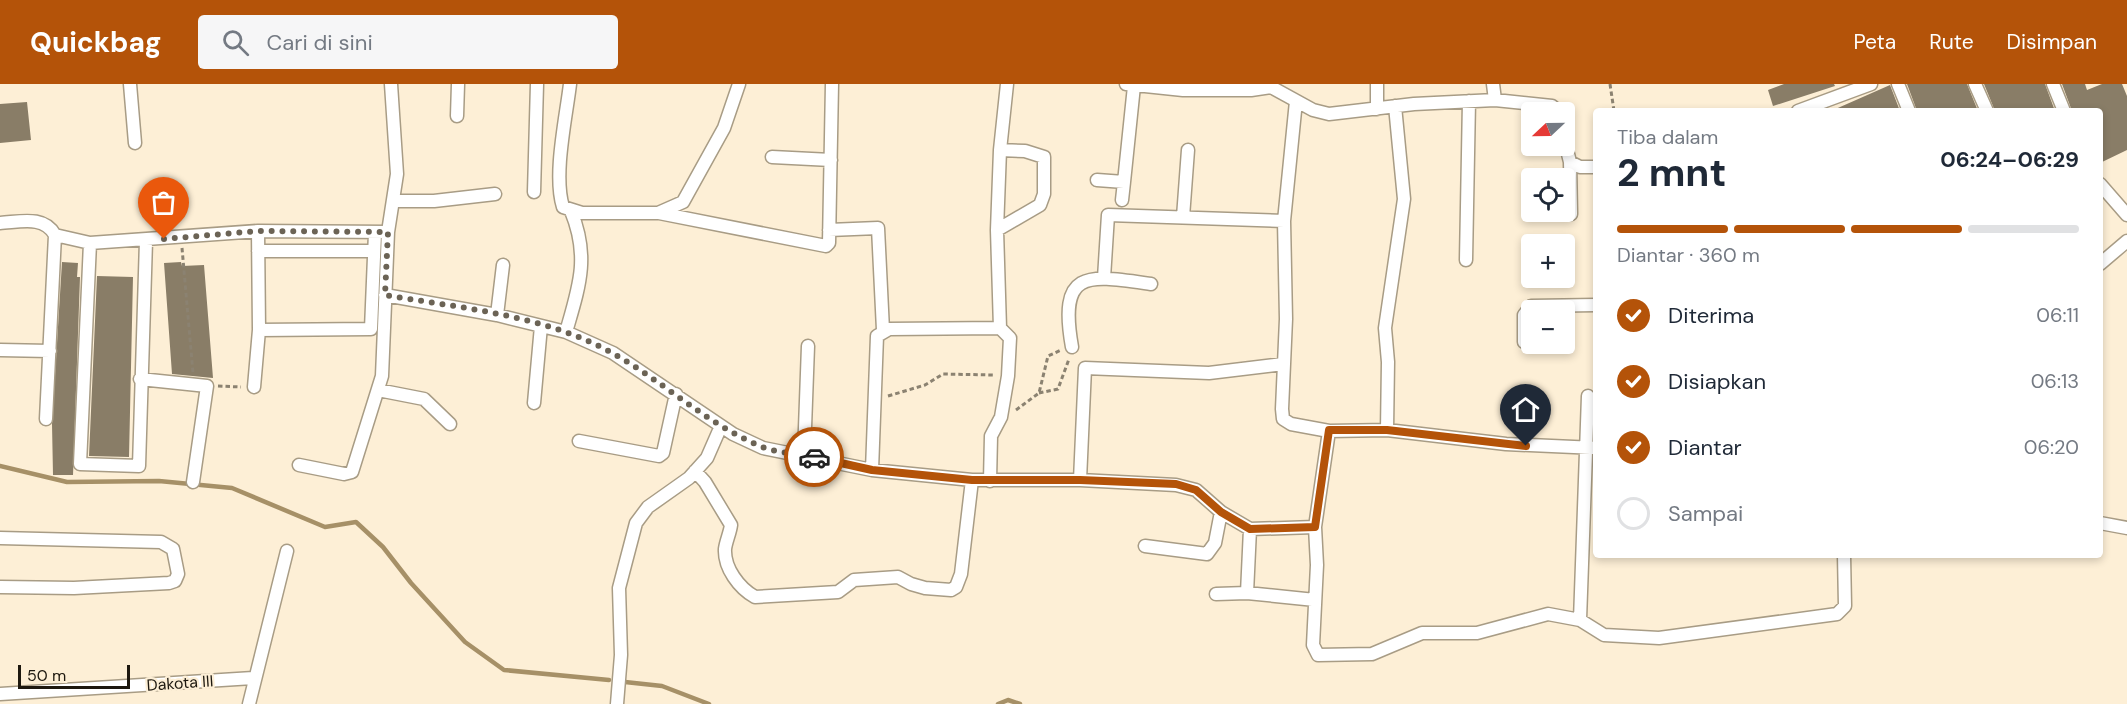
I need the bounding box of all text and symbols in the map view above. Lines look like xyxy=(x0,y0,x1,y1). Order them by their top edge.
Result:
search box xyxy=(198,15,618,69)
text: Quickbag xyxy=(30,24,162,61)
icon: search xyxy=(219,26,252,59)
text: Cari di sini xyxy=(267,28,373,57)
text: Peta xyxy=(1853,28,1896,56)
text: Rute xyxy=(1929,28,1974,56)
text: Disimpan xyxy=(2007,28,2097,56)
north arrow xyxy=(1521,102,1575,156)
map controls xyxy=(1521,102,1575,354)
text: Tiba dalam xyxy=(1617,124,1718,150)
text: 06:24–06:29 xyxy=(1940,145,2079,174)
text: 2 mnt xyxy=(1617,147,1726,198)
button: locate xyxy=(1521,168,1575,222)
pin xyxy=(138,177,189,239)
icon: bag xyxy=(147,186,180,219)
button: + xyxy=(1521,234,1575,288)
text: Diantar · 360 m xyxy=(1617,242,1760,268)
icon: check xyxy=(1617,299,1650,332)
button: − xyxy=(1521,300,1575,354)
text: Diterima xyxy=(1668,301,1754,330)
text: 06:11 xyxy=(2036,302,2079,328)
icon: check xyxy=(1617,365,1650,398)
text: Disiapkan xyxy=(1668,367,1766,396)
text: 06:13 xyxy=(2031,368,2079,394)
pin xyxy=(1500,384,1551,446)
icon: home xyxy=(1509,393,1542,426)
courier xyxy=(784,427,844,487)
icon: check xyxy=(1617,431,1650,464)
text: Diantar xyxy=(1668,433,1742,462)
text: 06:20 xyxy=(2024,434,2079,460)
icon: car xyxy=(798,441,831,474)
text: Sampai xyxy=(1668,499,1743,528)
scale bar xyxy=(18,662,130,690)
text: 50 m xyxy=(27,665,66,686)
street label: Dakota III xyxy=(146,670,214,696)

